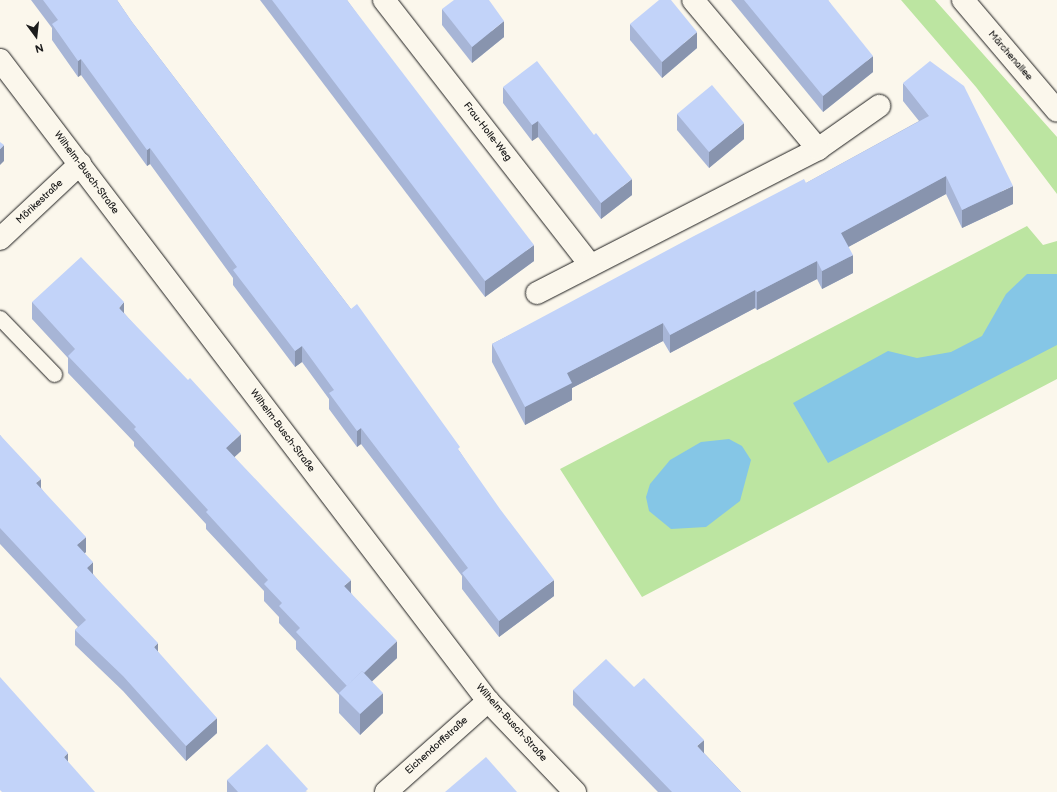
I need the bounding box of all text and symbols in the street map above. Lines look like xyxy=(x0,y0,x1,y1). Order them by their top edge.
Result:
north arrow xyxy=(16,16,56,56)
street label: Märchenallee xyxy=(985,29,1035,83)
text: N xyxy=(34,41,45,55)
street label: Frau-Holle-Weg xyxy=(460,100,514,164)
street label: Wilhelm-Busch-Straße xyxy=(51,129,121,217)
street label: Mörikestraße xyxy=(14,177,66,227)
street label: Wilhelm-Busch-Straße xyxy=(247,387,317,475)
street label: Wilhelm-Busch-Straße xyxy=(473,682,549,764)
street label: Eichendorffstraße xyxy=(403,715,471,777)

